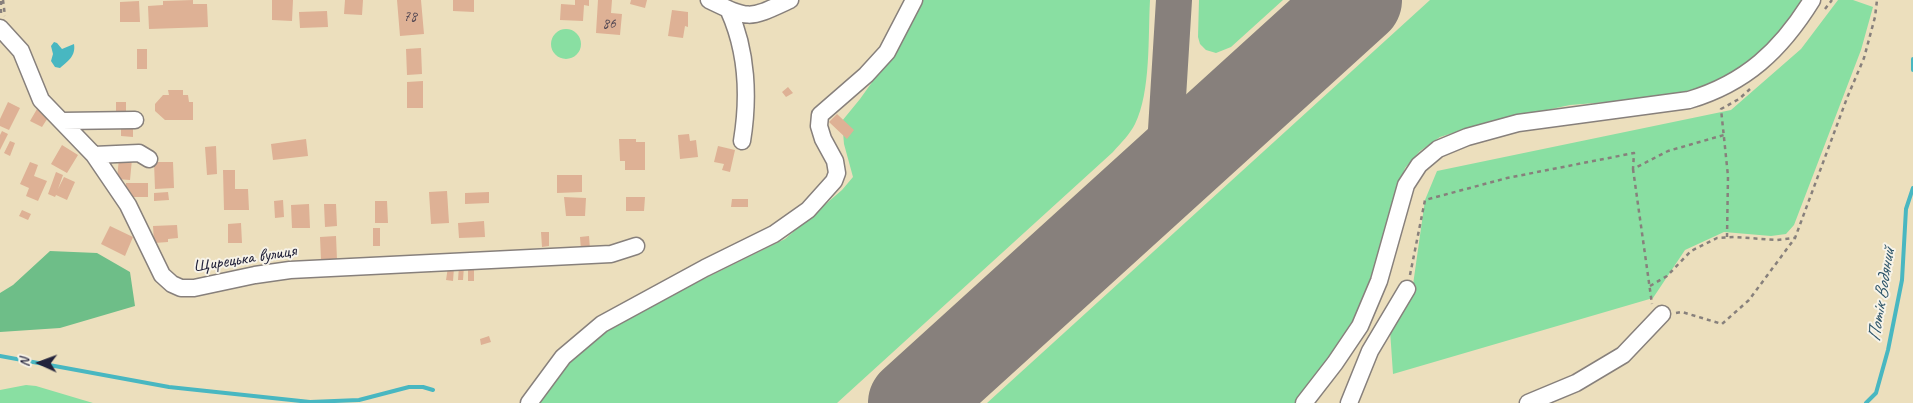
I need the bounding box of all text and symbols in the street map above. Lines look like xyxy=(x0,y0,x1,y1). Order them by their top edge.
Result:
house number: 78 xyxy=(403,8,417,26)
house number: 86 xyxy=(602,15,616,33)
street label: Щирецька вулиця xyxy=(192,240,298,278)
water label: Потік Водяний xyxy=(1863,247,1901,343)
north arrow xyxy=(15,338,65,388)
text: N xyxy=(16,358,33,367)

